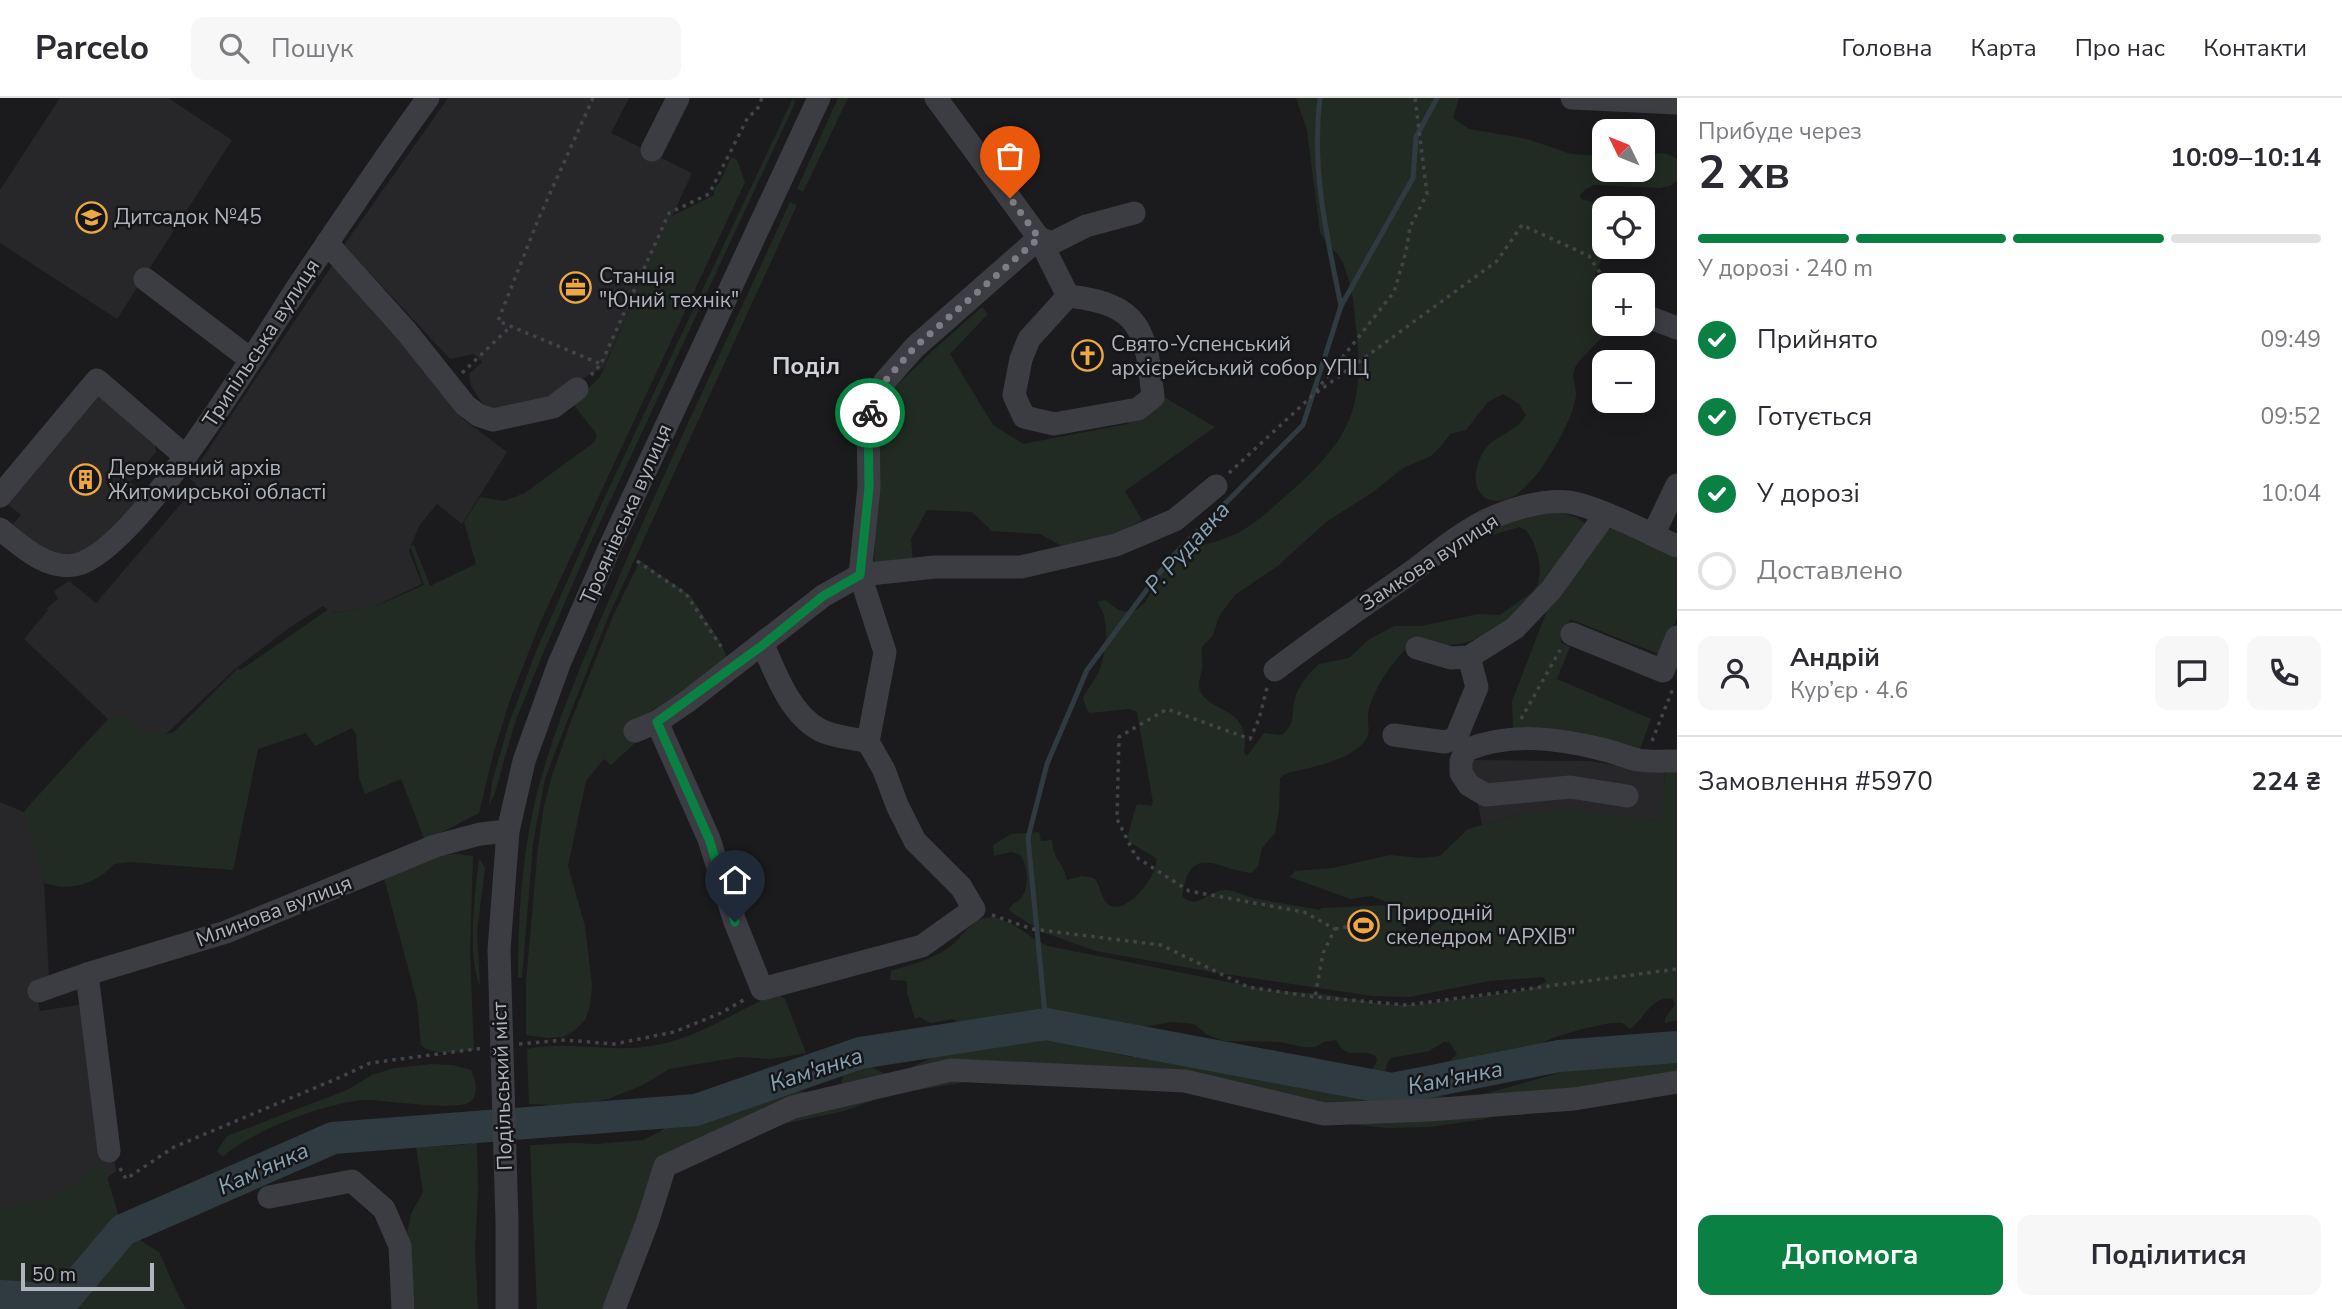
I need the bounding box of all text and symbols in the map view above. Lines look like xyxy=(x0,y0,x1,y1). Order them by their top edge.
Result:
search box xyxy=(191,17,681,80)
text: Parcelo xyxy=(35,26,149,71)
icon: search xyxy=(215,29,253,67)
text: Пошук xyxy=(271,31,353,66)
text: Головна xyxy=(1842,32,1933,64)
text: Карта xyxy=(1971,32,2037,64)
text: Про нас xyxy=(2075,32,2165,64)
text: Контакти xyxy=(2203,32,2307,64)
text: Прибуде через xyxy=(1698,116,1862,147)
north arrow xyxy=(1592,119,1656,182)
map controls xyxy=(1592,119,1655,413)
pin xyxy=(980,126,1040,198)
icon: bag xyxy=(991,137,1029,175)
text: 10:09–10:14 xyxy=(2170,140,2321,175)
text: 2 хв xyxy=(1698,141,1790,204)
button: locate xyxy=(1592,196,1655,259)
school or university icon: Дитсадок №45 xyxy=(74,200,108,234)
place label: Дитсадок №45 xyxy=(114,203,262,231)
street label: Трипільська вулиця xyxy=(196,253,326,433)
text: У дорозі · 240 m xyxy=(1698,253,1873,284)
place label: Станція "Юний технік" xyxy=(599,262,739,314)
office icon: Станція "Юний технік" xyxy=(559,271,593,305)
button: + xyxy=(1592,273,1655,336)
icon: check xyxy=(1698,321,1736,359)
text: Прийнято xyxy=(1757,322,1878,357)
text: 09:49 xyxy=(2261,324,2321,355)
place label: Свято-Успенський архієрейський собор УПЦ xyxy=(1111,330,1369,382)
church icon: Свято-Успенський архієрейський собор УПЦ xyxy=(1071,339,1105,373)
district label: Поділ xyxy=(772,350,840,382)
button: − xyxy=(1592,350,1655,413)
courier xyxy=(835,378,905,448)
icon: bike xyxy=(851,394,889,432)
icon: check xyxy=(1698,398,1736,436)
text: Готується xyxy=(1757,399,1872,434)
text: 09:52 xyxy=(2261,401,2321,432)
street label: Троянівська вулиця xyxy=(574,419,678,609)
place label: Державний архів Житомирської області xyxy=(108,454,326,506)
building icon: Державний архів Житомирської області xyxy=(68,463,102,497)
icon: check xyxy=(1698,475,1736,513)
text: У дорозі xyxy=(1757,476,1860,511)
text: 10:04 xyxy=(2261,478,2321,509)
water label: Р. Рудавка xyxy=(1138,495,1237,600)
street label: Замкова вулиця xyxy=(1354,507,1504,617)
text: Доставлено xyxy=(1757,553,1903,588)
button: person xyxy=(1698,636,1772,710)
button: chat xyxy=(2155,636,2229,710)
button: phone xyxy=(2247,636,2321,710)
text: Андрій xyxy=(1790,640,1880,675)
text: Кур’єр · 4.6 xyxy=(1790,675,1908,706)
text: Замовлення #5970 xyxy=(1698,764,1933,799)
text: 224 ₴ xyxy=(2252,764,2321,799)
pin xyxy=(705,850,765,922)
icon: home xyxy=(716,861,754,899)
street label: Млинова вулиця xyxy=(192,868,356,954)
place label: Природній скеледром "АРХІВ" xyxy=(1386,899,1575,951)
sports icon: Природній скеледром "АРХІВ" xyxy=(1346,908,1380,942)
street label: Подільський міст xyxy=(485,1000,519,1171)
water label: Кам'янка xyxy=(765,1040,867,1099)
water label: Кам'янка xyxy=(1405,1053,1505,1102)
water label: Кам'янка xyxy=(213,1135,314,1202)
button: Допомога xyxy=(1698,1215,2003,1295)
button: Поділитися xyxy=(2017,1215,2321,1295)
scale bar xyxy=(21,1260,154,1292)
text: 50 m xyxy=(32,1262,76,1288)

